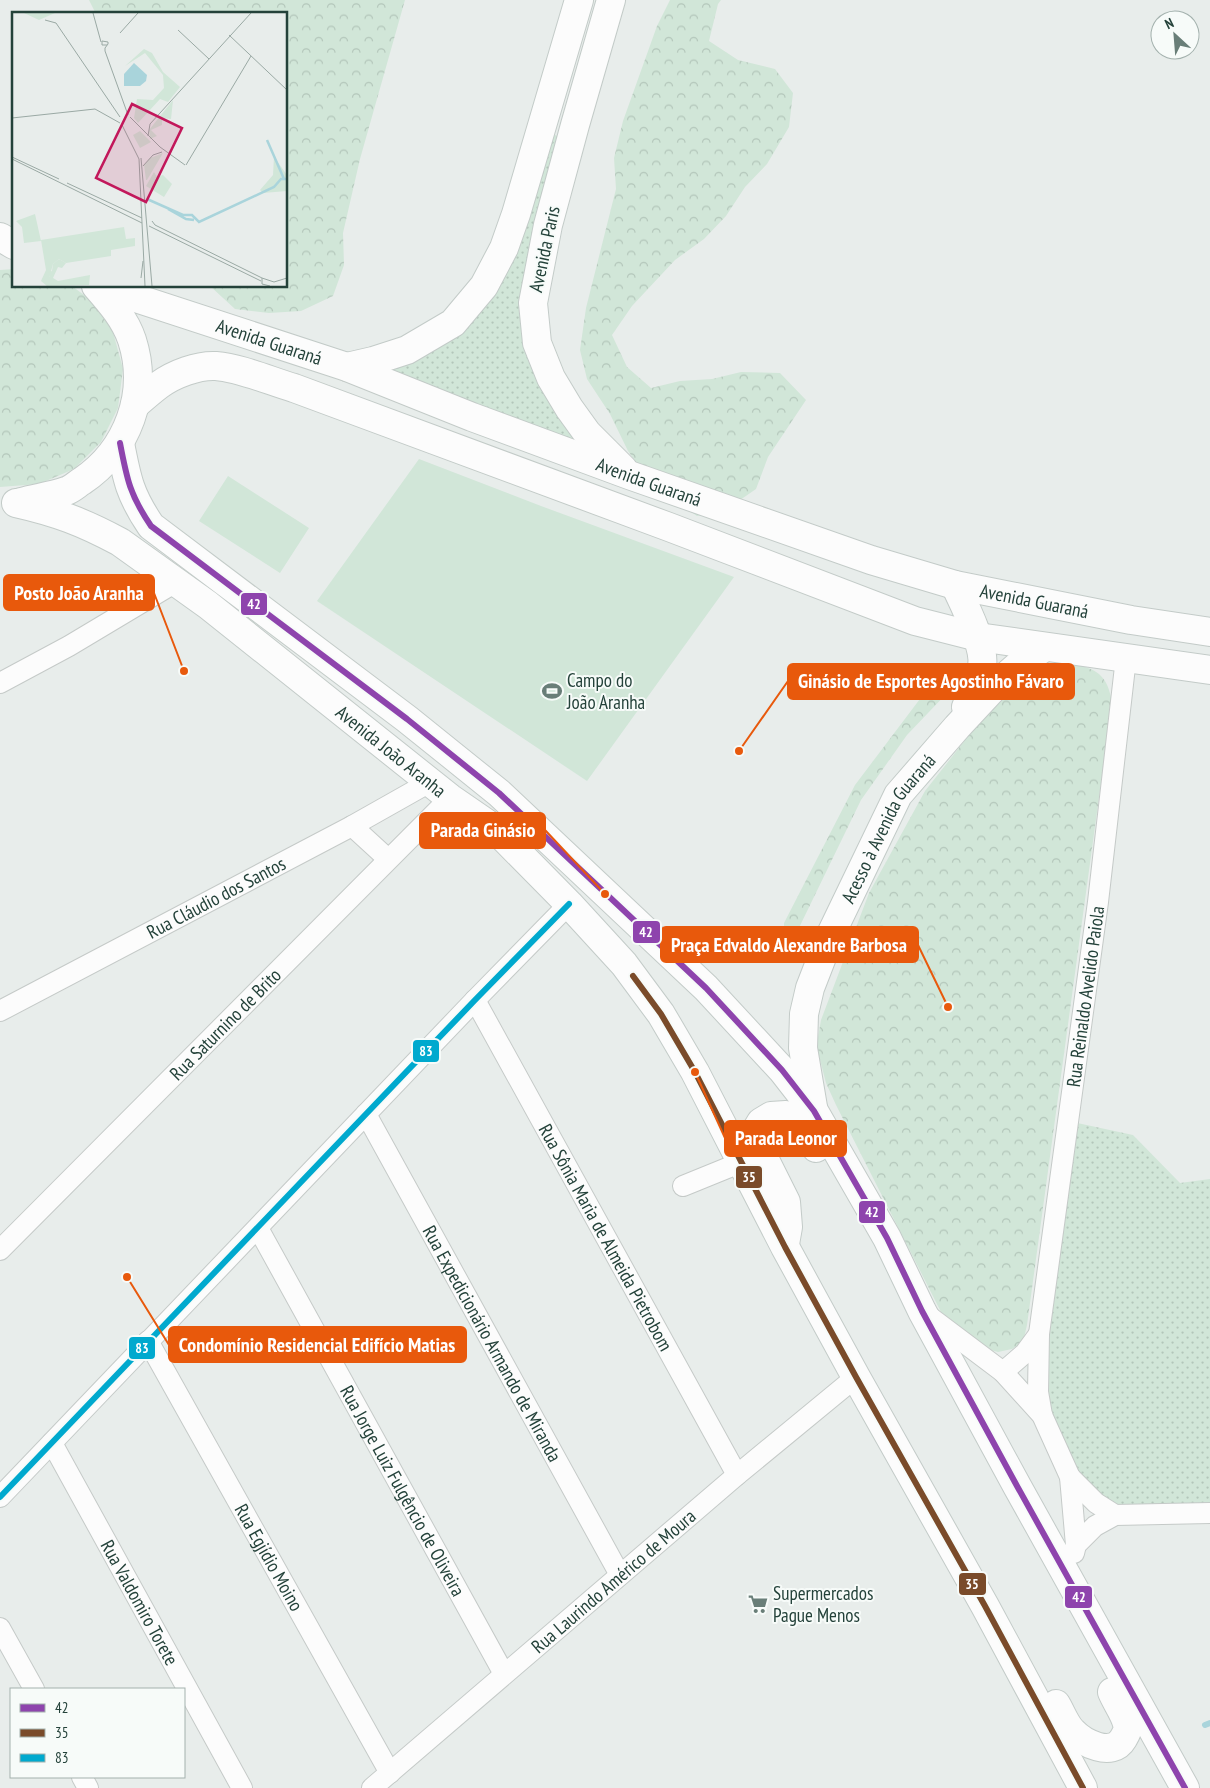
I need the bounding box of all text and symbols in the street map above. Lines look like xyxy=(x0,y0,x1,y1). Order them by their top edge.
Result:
north arrow xyxy=(1150,10,1200,60)
inset map xyxy=(12,12,288,288)
text: N xyxy=(1162,14,1177,33)
street label: Avenida Paris xyxy=(523,204,565,294)
street label: Avenida Guaraná xyxy=(213,313,325,370)
street label: Avenida Guaraná xyxy=(593,452,705,512)
callout: Posto João Aranha xyxy=(4,575,154,610)
street label: Avenida Guaraná xyxy=(978,578,1091,623)
text: Posto João Aranha xyxy=(14,580,144,606)
line badge: 42 xyxy=(240,592,268,616)
text: 42 xyxy=(247,595,261,613)
callout: Ginásio de Esportes Agostinho Fávaro xyxy=(788,664,1074,699)
place label: Campo do João Aranha xyxy=(566,668,645,714)
text: Ginásio de Esportes Agostinho Fávaro xyxy=(798,668,1064,694)
sports icon: Campo do João Aranha xyxy=(541,680,563,702)
street label: Avenida João Aranha xyxy=(331,700,451,802)
street label: Acesso à Avenida Guaraná xyxy=(836,749,940,907)
callout: Parada Ginásio xyxy=(420,813,545,848)
text: Parada Ginásio xyxy=(431,817,535,843)
street label: Rua Cláudio dos Santos xyxy=(143,851,289,944)
street label: Rua Reinaldo Avelido Paiola xyxy=(1061,904,1109,1089)
line badge: 42 xyxy=(632,920,661,944)
text: 42 xyxy=(639,923,653,941)
callout: Praça Edvaldo Alexandre Barbosa xyxy=(661,927,918,962)
text: Praça Edvaldo Alexandre Barbosa xyxy=(671,932,907,958)
street label: Rua Saturnino de Brito xyxy=(164,963,286,1085)
line badge: 83 xyxy=(412,1039,440,1063)
text: 83 xyxy=(419,1042,433,1060)
street label: Rua Sônia Maria de Almeida Pietrobom xyxy=(534,1120,678,1355)
callout: Parada Leonor xyxy=(725,1121,846,1156)
text: Parada Leonor xyxy=(735,1125,837,1151)
line badge: 35 xyxy=(735,1165,763,1189)
text: 35 xyxy=(742,1168,756,1186)
line badge: 42 xyxy=(858,1200,886,1224)
text: 42 xyxy=(865,1203,879,1221)
street label: Rua Expedicionário Armando de Miranda xyxy=(418,1221,567,1466)
callout: Condomínio Residencial Edifício Matias xyxy=(169,1327,466,1362)
text: Condomínio Residencial Edifício Matias xyxy=(179,1332,455,1358)
line badge: 83 xyxy=(128,1336,156,1360)
text: 83 xyxy=(135,1339,149,1357)
street label: Rua Jorge Luiz Fulgêncio de Oliveira xyxy=(335,1381,471,1600)
street label: Rua Egjídio Moino xyxy=(230,1499,309,1615)
street label: Rua Laurindo Américo de Moura xyxy=(526,1504,701,1658)
street label: Rua Valdomiro Torete xyxy=(96,1536,184,1669)
line badge: 35 xyxy=(958,1572,987,1596)
text: 35 xyxy=(965,1575,979,1593)
place label: Supermercados Pague Menos xyxy=(773,1581,873,1627)
line badge: 42 xyxy=(1064,1585,1093,1609)
text: 42 xyxy=(1072,1588,1086,1606)
supermarket icon: Supermercados Pague Menos xyxy=(747,1593,769,1615)
legend xyxy=(10,1688,185,1778)
text: 42 xyxy=(55,1698,69,1717)
text: 35 xyxy=(55,1723,69,1742)
text: 83 xyxy=(55,1748,69,1767)

